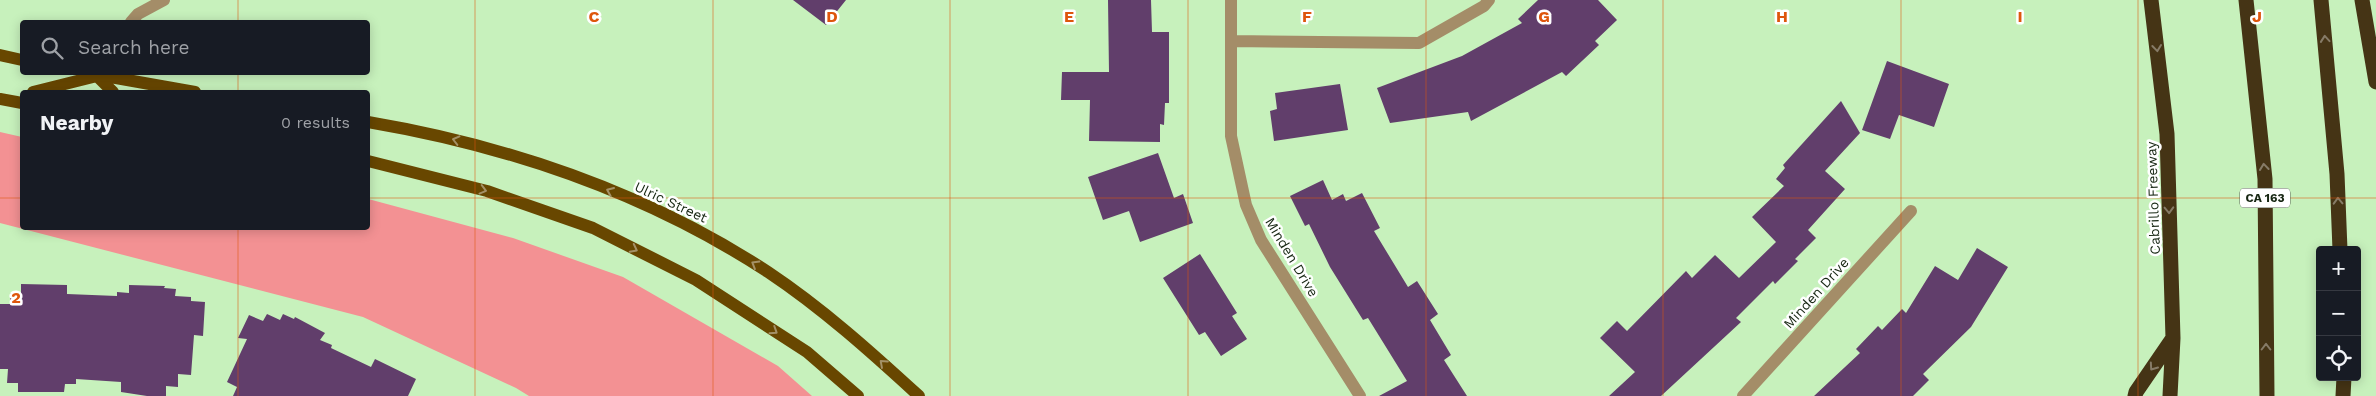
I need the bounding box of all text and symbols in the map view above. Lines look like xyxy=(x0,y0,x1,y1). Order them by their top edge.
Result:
text: C xyxy=(589,7,600,26)
text: D xyxy=(826,7,838,26)
text: E xyxy=(1064,7,1074,26)
text: F xyxy=(1302,7,1312,26)
text: G xyxy=(1538,7,1550,26)
text: H xyxy=(1776,7,1788,26)
text: I xyxy=(2017,7,2023,26)
text: J xyxy=(2252,7,2262,26)
search box xyxy=(20,20,370,75)
icon: search xyxy=(38,34,66,62)
one-way arrow xyxy=(2320,35,2331,43)
text: Search here xyxy=(78,36,189,59)
one-way arrow xyxy=(2151,45,2162,53)
text: Nearby xyxy=(40,110,113,135)
text: 0 results xyxy=(281,113,350,132)
one-way arrow xyxy=(452,135,461,146)
street label: Cabrillo Freeway xyxy=(2143,140,2163,255)
one-way arrow xyxy=(2259,163,2270,171)
street label: Ulric Street xyxy=(632,178,710,226)
one-way arrow xyxy=(478,184,487,195)
one-way arrow xyxy=(606,186,615,197)
road number: CA 163 xyxy=(2240,188,2290,208)
one-way arrow xyxy=(2333,197,2344,205)
one-way arrow xyxy=(2164,206,2174,214)
street label: Minden Drive xyxy=(1262,215,1322,299)
one-way arrow xyxy=(629,243,638,253)
map controls xyxy=(2316,246,2361,381)
button: + xyxy=(2316,246,2361,291)
street label: Minden Drive xyxy=(1780,254,1852,332)
one-way arrow xyxy=(751,261,760,271)
text: 2 xyxy=(11,288,21,307)
button: − xyxy=(2316,291,2361,336)
one-way arrow xyxy=(768,325,777,334)
button: locate xyxy=(2316,336,2361,381)
one-way arrow xyxy=(2261,343,2271,351)
one-way arrow xyxy=(880,360,889,369)
one-way arrow xyxy=(2150,361,2159,370)

